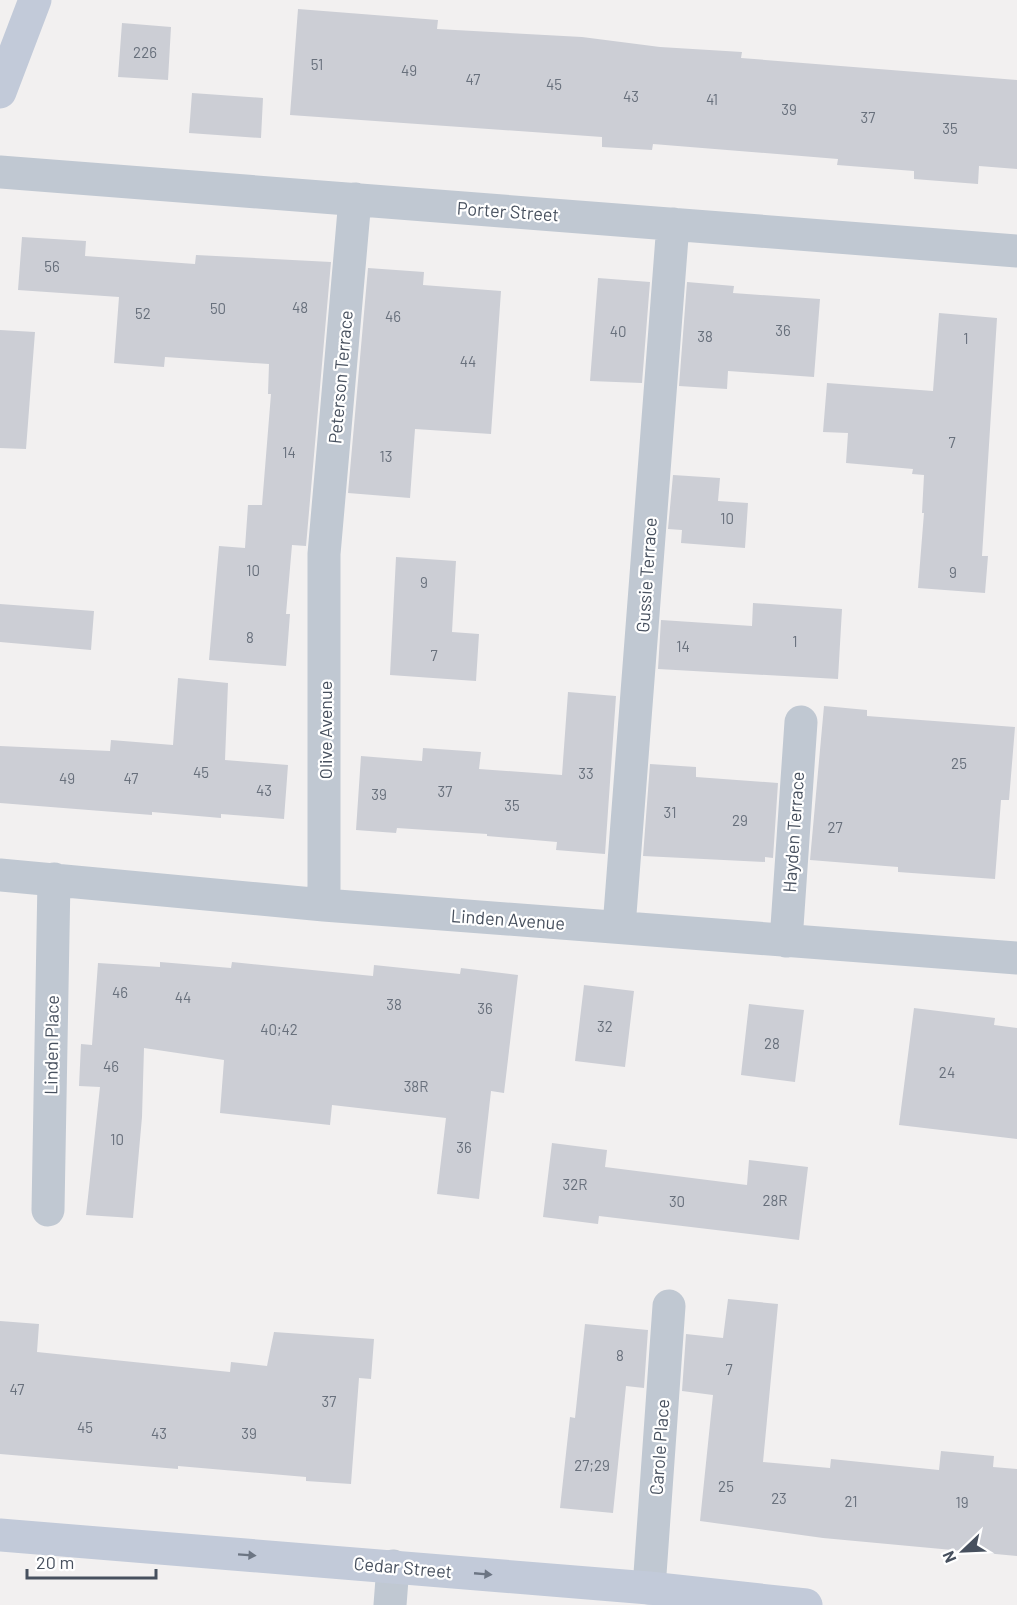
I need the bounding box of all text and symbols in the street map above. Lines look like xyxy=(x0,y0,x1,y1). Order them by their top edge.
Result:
house number: 226 xyxy=(133,43,157,61)
house number: 51 xyxy=(311,55,323,73)
house number: 49 xyxy=(401,61,417,79)
house number: 47 xyxy=(466,70,480,88)
house number: 45 xyxy=(546,75,562,93)
house number: 43 xyxy=(623,87,639,105)
house number: 41 xyxy=(706,90,718,108)
house number: 39 xyxy=(781,100,797,118)
house number: 37 xyxy=(861,108,875,126)
house number: 35 xyxy=(942,119,958,137)
street label: Porter Street xyxy=(456,196,560,226)
house number: 56 xyxy=(44,257,60,275)
house number: 48 xyxy=(292,298,308,316)
house number: 50 xyxy=(210,299,226,317)
house number: 52 xyxy=(135,304,151,322)
house number: 46 xyxy=(385,307,401,325)
street label: Peterson Terrace xyxy=(323,309,357,445)
house number: 36 xyxy=(775,321,791,339)
house number: 40 xyxy=(610,322,626,340)
house number: 38 xyxy=(697,327,713,345)
house number: 1 xyxy=(963,329,969,347)
house number: 44 xyxy=(460,352,476,370)
house number: 7 xyxy=(948,433,956,451)
house number: 14 xyxy=(282,443,296,461)
house number: 13 xyxy=(380,447,392,465)
house number: 10 xyxy=(720,509,734,527)
street label: Gussie Terrace xyxy=(631,517,661,633)
house number: 10 xyxy=(246,561,260,579)
house number: 9 xyxy=(949,563,957,581)
house number: 9 xyxy=(420,573,428,591)
house number: 8 xyxy=(246,628,254,646)
house number: 1 xyxy=(792,632,798,650)
house number: 14 xyxy=(676,637,690,655)
house number: 7 xyxy=(430,646,438,664)
street label: Olive Avenue xyxy=(314,681,336,779)
house number: 25 xyxy=(951,754,967,772)
house number: 45 xyxy=(193,763,209,781)
house number: 33 xyxy=(578,764,594,782)
house number: 49 xyxy=(59,769,75,787)
house number: 47 xyxy=(124,769,138,787)
street label: Hayden Terrace xyxy=(778,771,808,893)
house number: 43 xyxy=(256,781,272,799)
house number: 37 xyxy=(438,782,452,800)
house number: 39 xyxy=(371,785,387,803)
house number: 35 xyxy=(504,796,520,814)
house number: 31 xyxy=(664,803,676,821)
house number: 29 xyxy=(732,811,748,829)
house number: 27 xyxy=(827,818,843,836)
street label: Linden Avenue xyxy=(450,904,566,934)
house number: 46 xyxy=(112,983,128,1001)
house number: 44 xyxy=(175,988,191,1006)
street label: Linden Place xyxy=(39,995,63,1095)
house number: 38 xyxy=(386,995,402,1013)
house number: 36 xyxy=(477,999,493,1017)
house number: 32 xyxy=(597,1017,613,1035)
house number: 40;42 xyxy=(260,1020,298,1038)
house number: 28 xyxy=(764,1034,780,1052)
house number: 46 xyxy=(103,1057,119,1075)
house number: 24 xyxy=(939,1063,955,1081)
house number: 38R xyxy=(404,1077,428,1095)
house number: 10 xyxy=(110,1130,124,1148)
house number: 36 xyxy=(456,1138,472,1156)
house number: 32R xyxy=(563,1175,587,1193)
house number: 28R xyxy=(762,1191,788,1209)
house number: 30 xyxy=(669,1192,685,1210)
house number: 8 xyxy=(616,1346,624,1364)
house number: 7 xyxy=(725,1360,733,1378)
house number: 47 xyxy=(10,1380,24,1398)
house number: 37 xyxy=(322,1392,336,1410)
street label: Carole Place xyxy=(645,1398,673,1496)
house number: 45 xyxy=(77,1418,93,1436)
house number: 43 xyxy=(151,1424,167,1442)
house number: 39 xyxy=(241,1424,257,1442)
house number: 27;29 xyxy=(574,1456,610,1474)
house number: 25 xyxy=(718,1477,734,1495)
house number: 23 xyxy=(771,1489,787,1507)
house number: 21 xyxy=(844,1492,858,1510)
house number: 19 xyxy=(955,1493,969,1511)
north arrow xyxy=(933,1521,993,1581)
scale bar xyxy=(27,1542,156,1580)
text: N xyxy=(938,1548,960,1566)
one-way arrow xyxy=(237,1550,256,1560)
text: 20 m xyxy=(36,1551,74,1573)
street label: Cedar Street xyxy=(353,1552,453,1582)
one-way arrow xyxy=(473,1569,492,1579)

